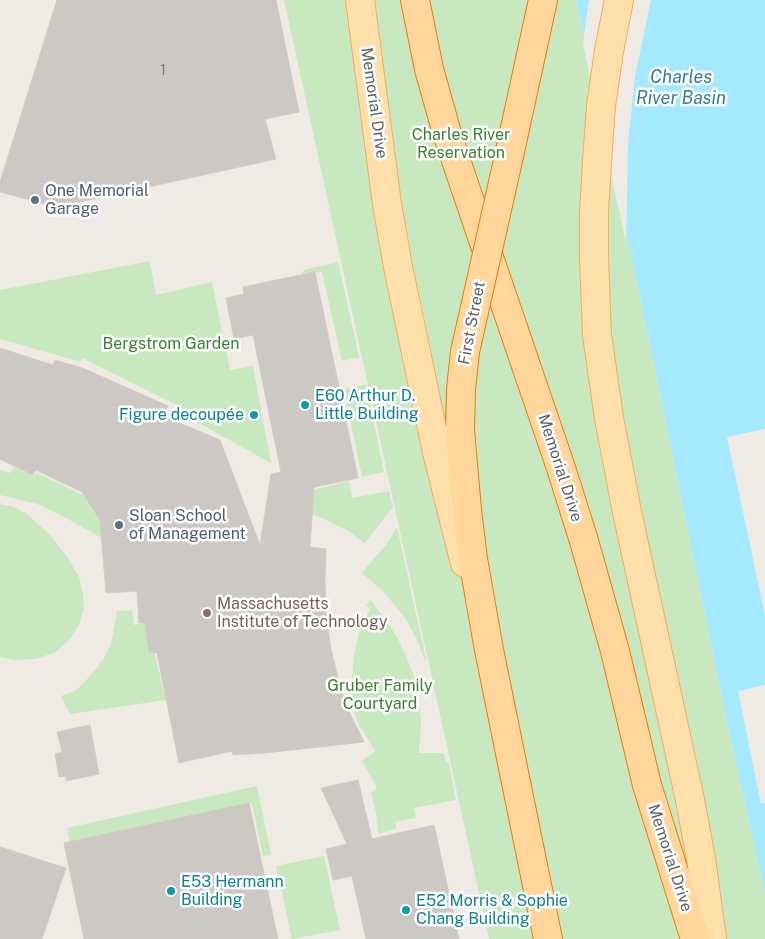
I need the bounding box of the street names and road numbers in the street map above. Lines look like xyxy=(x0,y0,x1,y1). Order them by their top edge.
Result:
street label: Memorial Drive xyxy=(357,46,391,160)
street label: First Street xyxy=(455,280,489,366)
street label: Memorial Drive xyxy=(534,412,586,524)
street label: Memorial Drive xyxy=(644,802,696,914)

